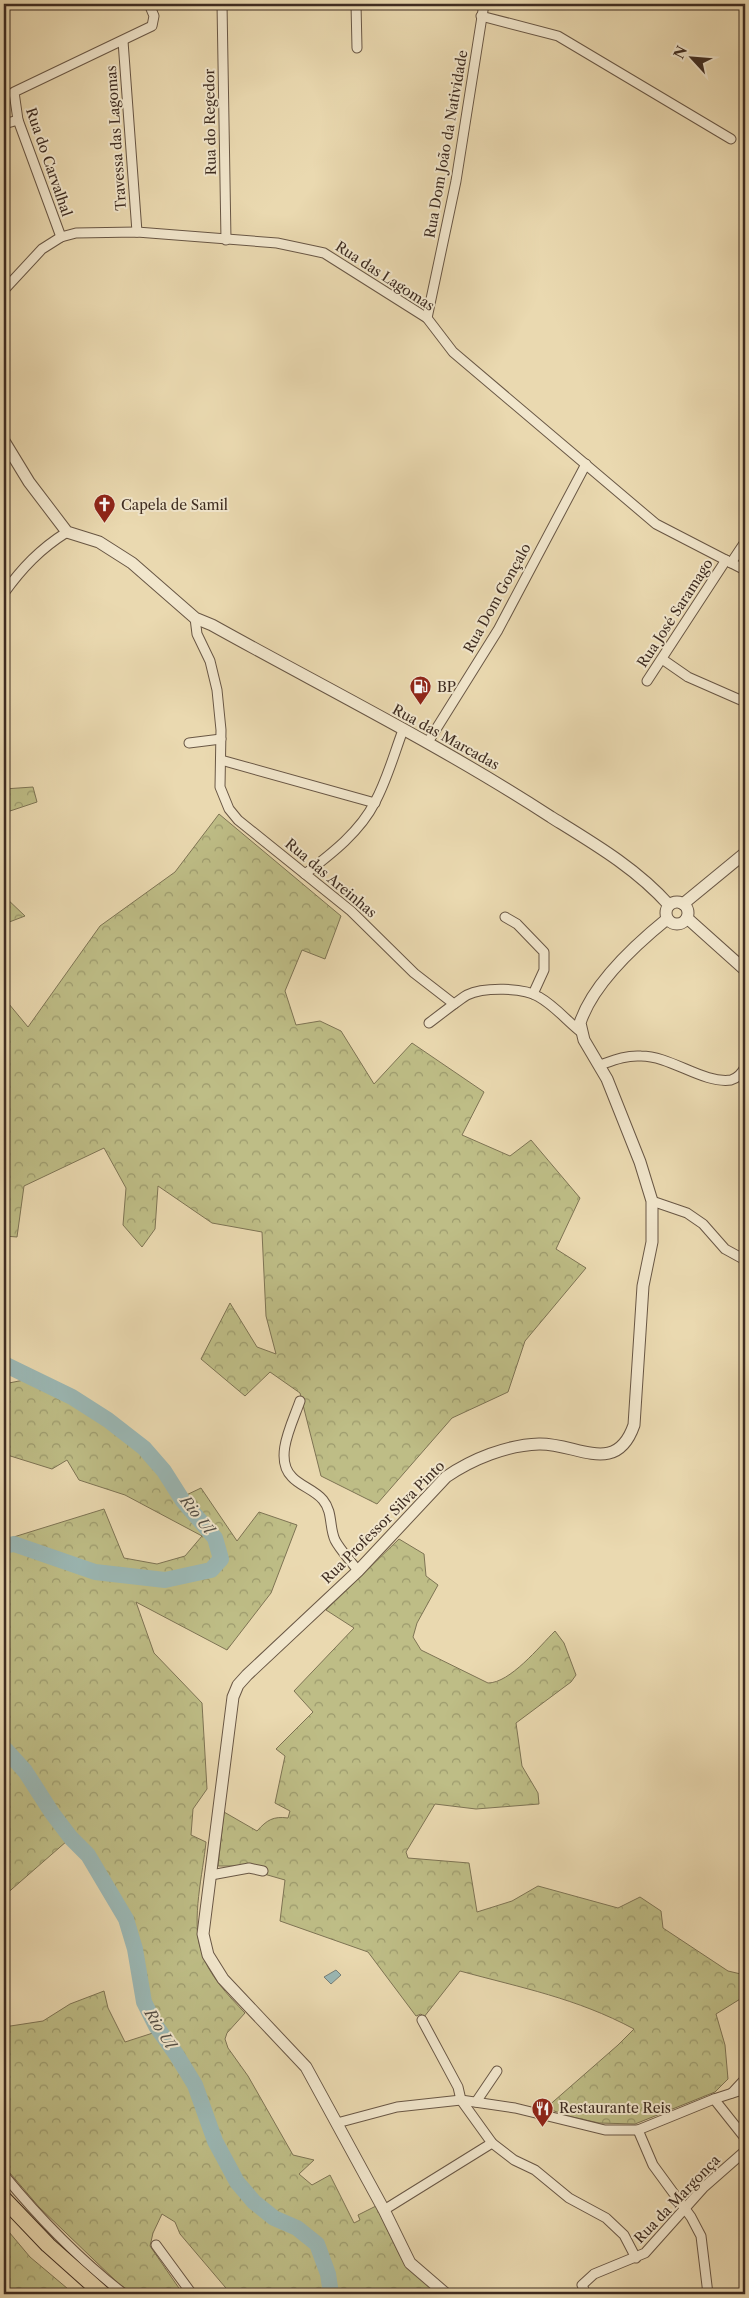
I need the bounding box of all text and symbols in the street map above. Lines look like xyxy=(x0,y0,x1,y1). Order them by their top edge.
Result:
north arrow xyxy=(666,32,716,82)
text: N xyxy=(670,43,691,62)
street label: Rua Dom João da Natividade xyxy=(421,48,471,240)
street label: Travessa das Lagomas xyxy=(102,65,130,211)
street label: Rua do Regedor xyxy=(200,68,220,176)
street label: Rua do Carvalhal xyxy=(22,105,76,219)
street label: Rua das Lagomas xyxy=(332,237,438,315)
church icon: Capela de Samil xyxy=(93,493,117,524)
place label: Capela de Samil xyxy=(121,496,228,514)
street label: Rua Dom Gonçalo xyxy=(459,540,535,656)
street label: Rua José Saramago xyxy=(633,555,717,671)
fuel station icon: BP xyxy=(409,675,433,706)
place label: BP xyxy=(437,678,456,696)
street label: Rua das Marcadas xyxy=(389,700,503,774)
street label: Rua das Areinhas xyxy=(281,834,381,922)
street label: Rua Professor Silva Pinto xyxy=(318,1457,448,1587)
water label: Rio Ul xyxy=(176,1491,220,1539)
water label: Rio Ul xyxy=(140,2004,181,2054)
restaurant icon: Restaurante Reis xyxy=(531,2096,555,2127)
place label: Restaurante Reis xyxy=(559,2099,671,2117)
street label: Rua da Margonça xyxy=(630,2151,724,2247)

